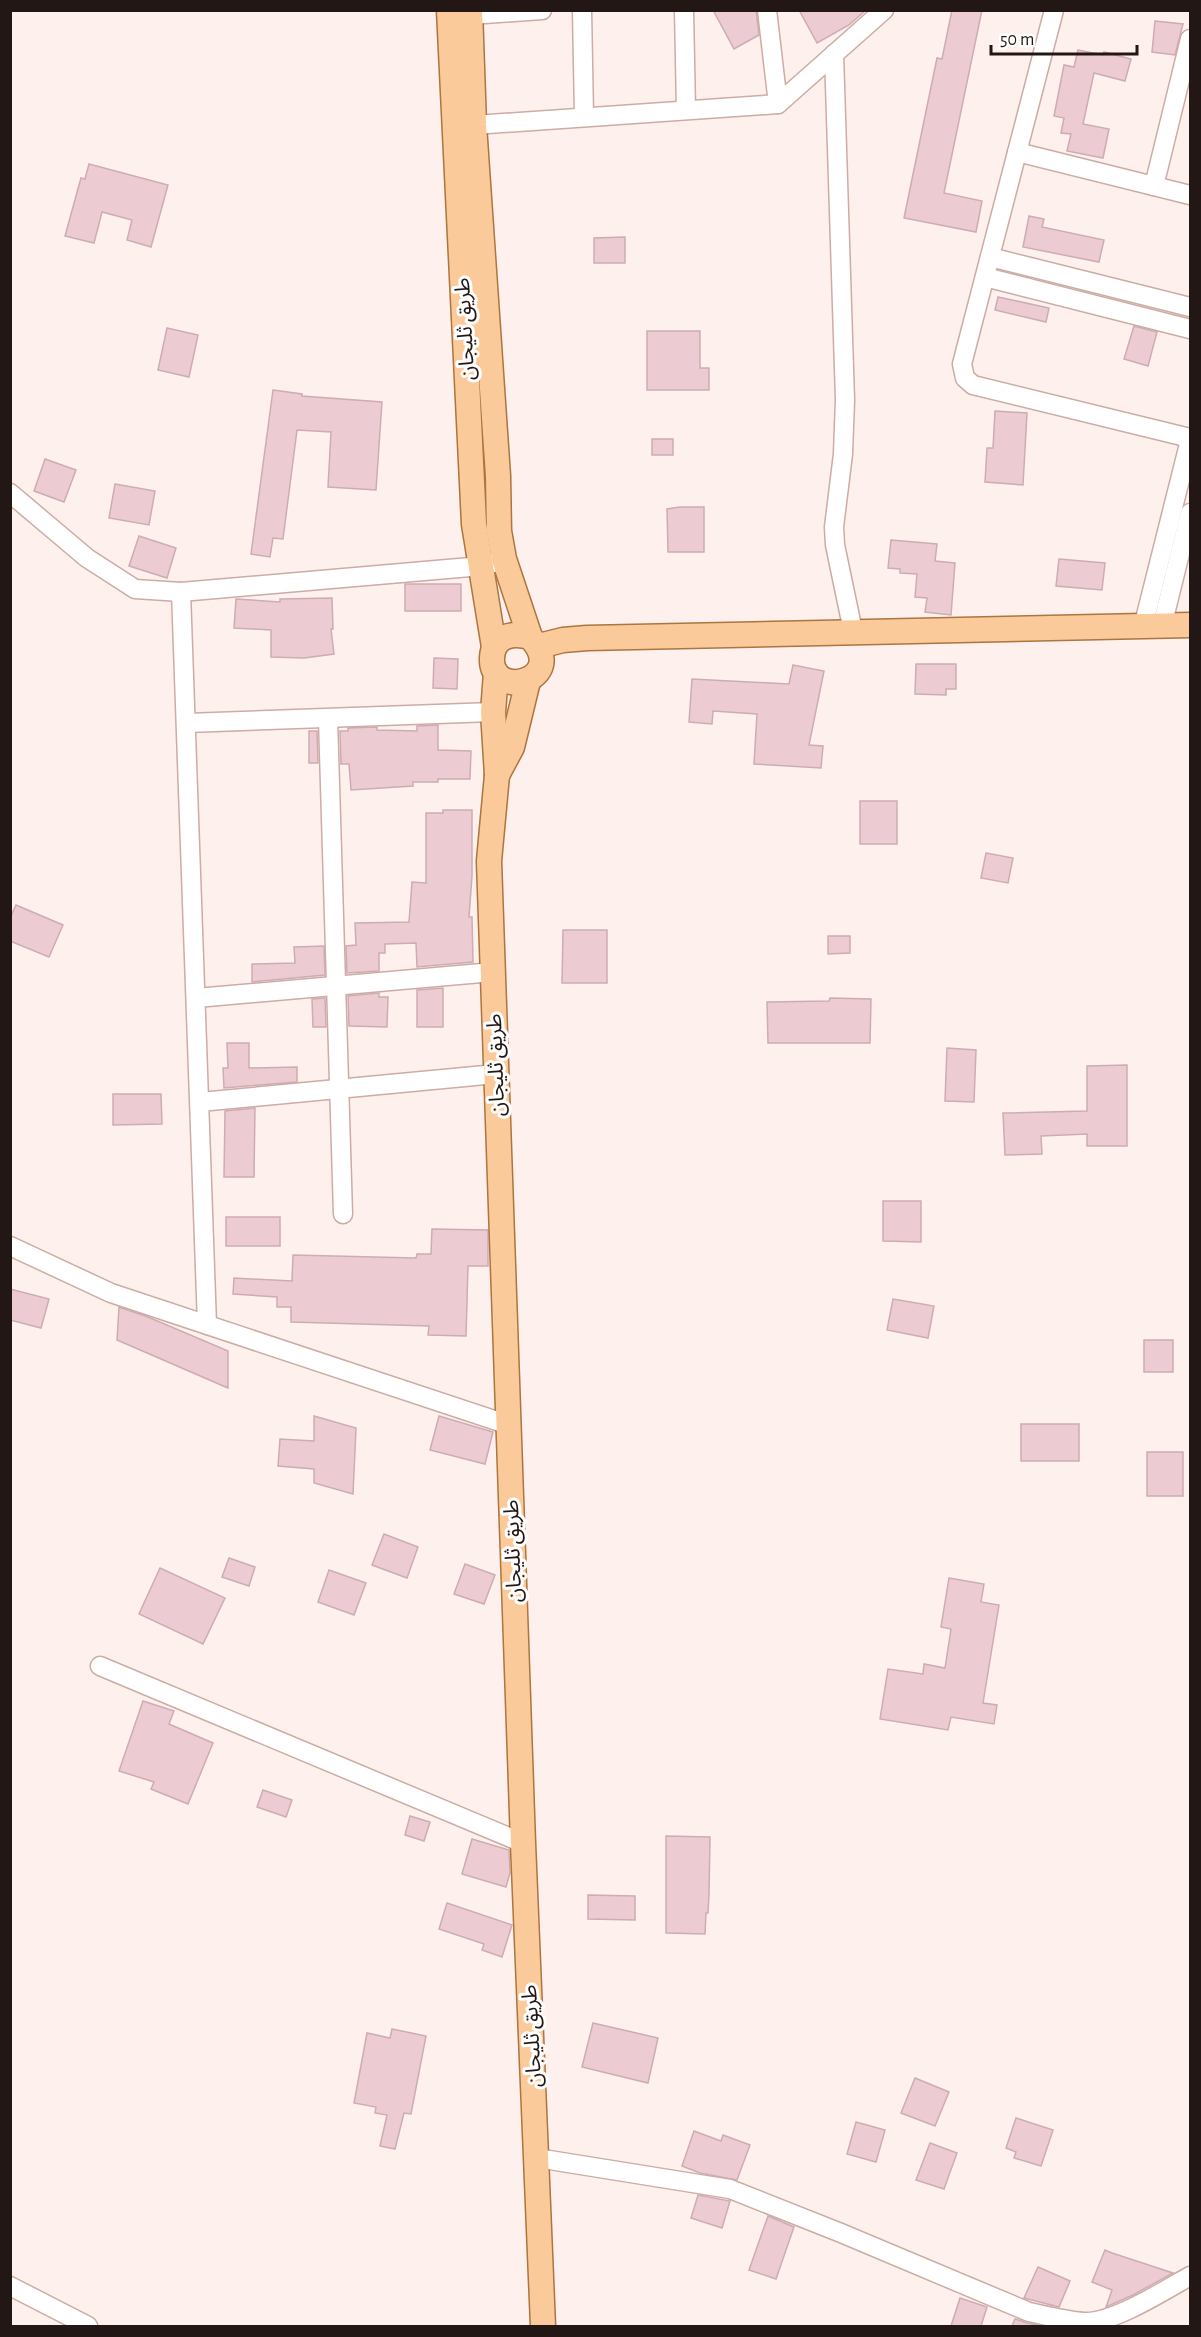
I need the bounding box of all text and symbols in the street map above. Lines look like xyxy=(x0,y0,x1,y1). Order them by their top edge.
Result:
scale bar xyxy=(991,18,1136,56)
text: 50 m xyxy=(1000,31,1034,49)
street label: طريق ثليجان xyxy=(452,277,480,381)
street label: طريق ثليجان xyxy=(484,1013,510,1117)
street label: طريق ثليجان xyxy=(501,1499,527,1603)
street label: طريق ثليجان xyxy=(519,1984,547,2088)

